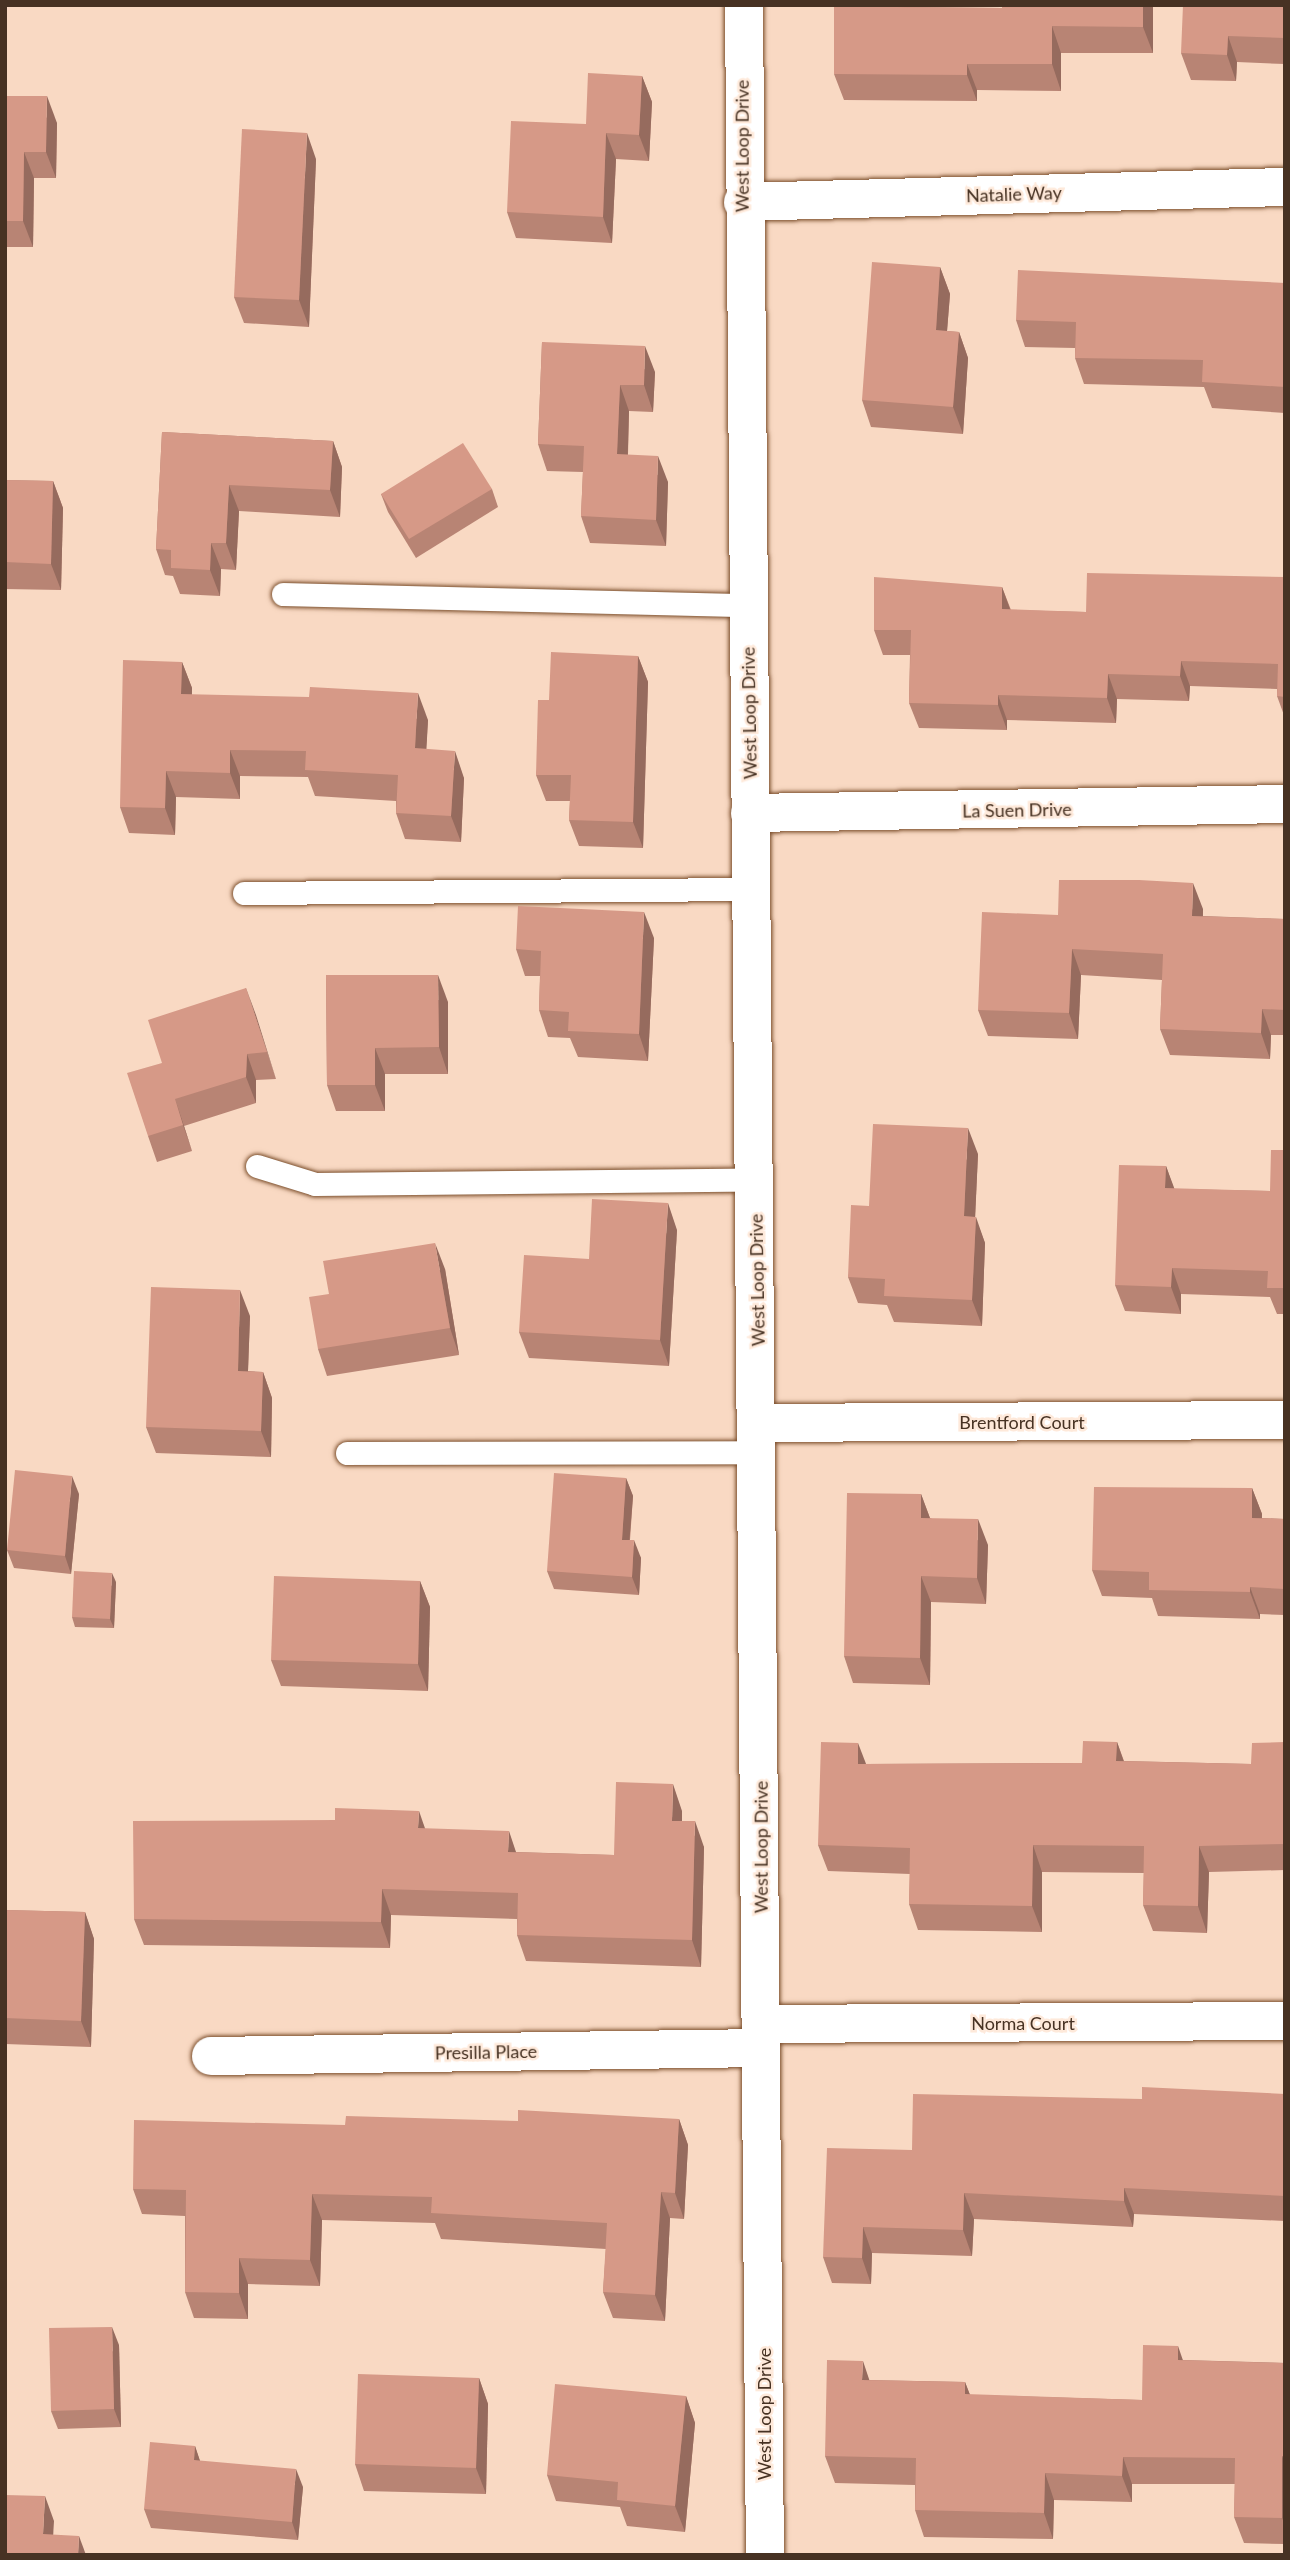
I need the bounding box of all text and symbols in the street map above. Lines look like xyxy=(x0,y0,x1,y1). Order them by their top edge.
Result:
street label: West Loop Drive xyxy=(731,80,753,212)
street label: Natalie Way xyxy=(966,182,1062,206)
street label: West Loop Drive xyxy=(737,647,761,779)
street label: La Suen Drive xyxy=(962,798,1072,822)
street label: West Loop Drive xyxy=(745,1214,769,1346)
street label: Brentford Court xyxy=(959,1411,1085,1433)
street label: West Loop Drive xyxy=(750,1781,772,1913)
street label: Norma Court xyxy=(971,2012,1075,2034)
street label: Presilla Place xyxy=(435,2040,537,2064)
street label: West Loop Drive xyxy=(753,2348,775,2480)

